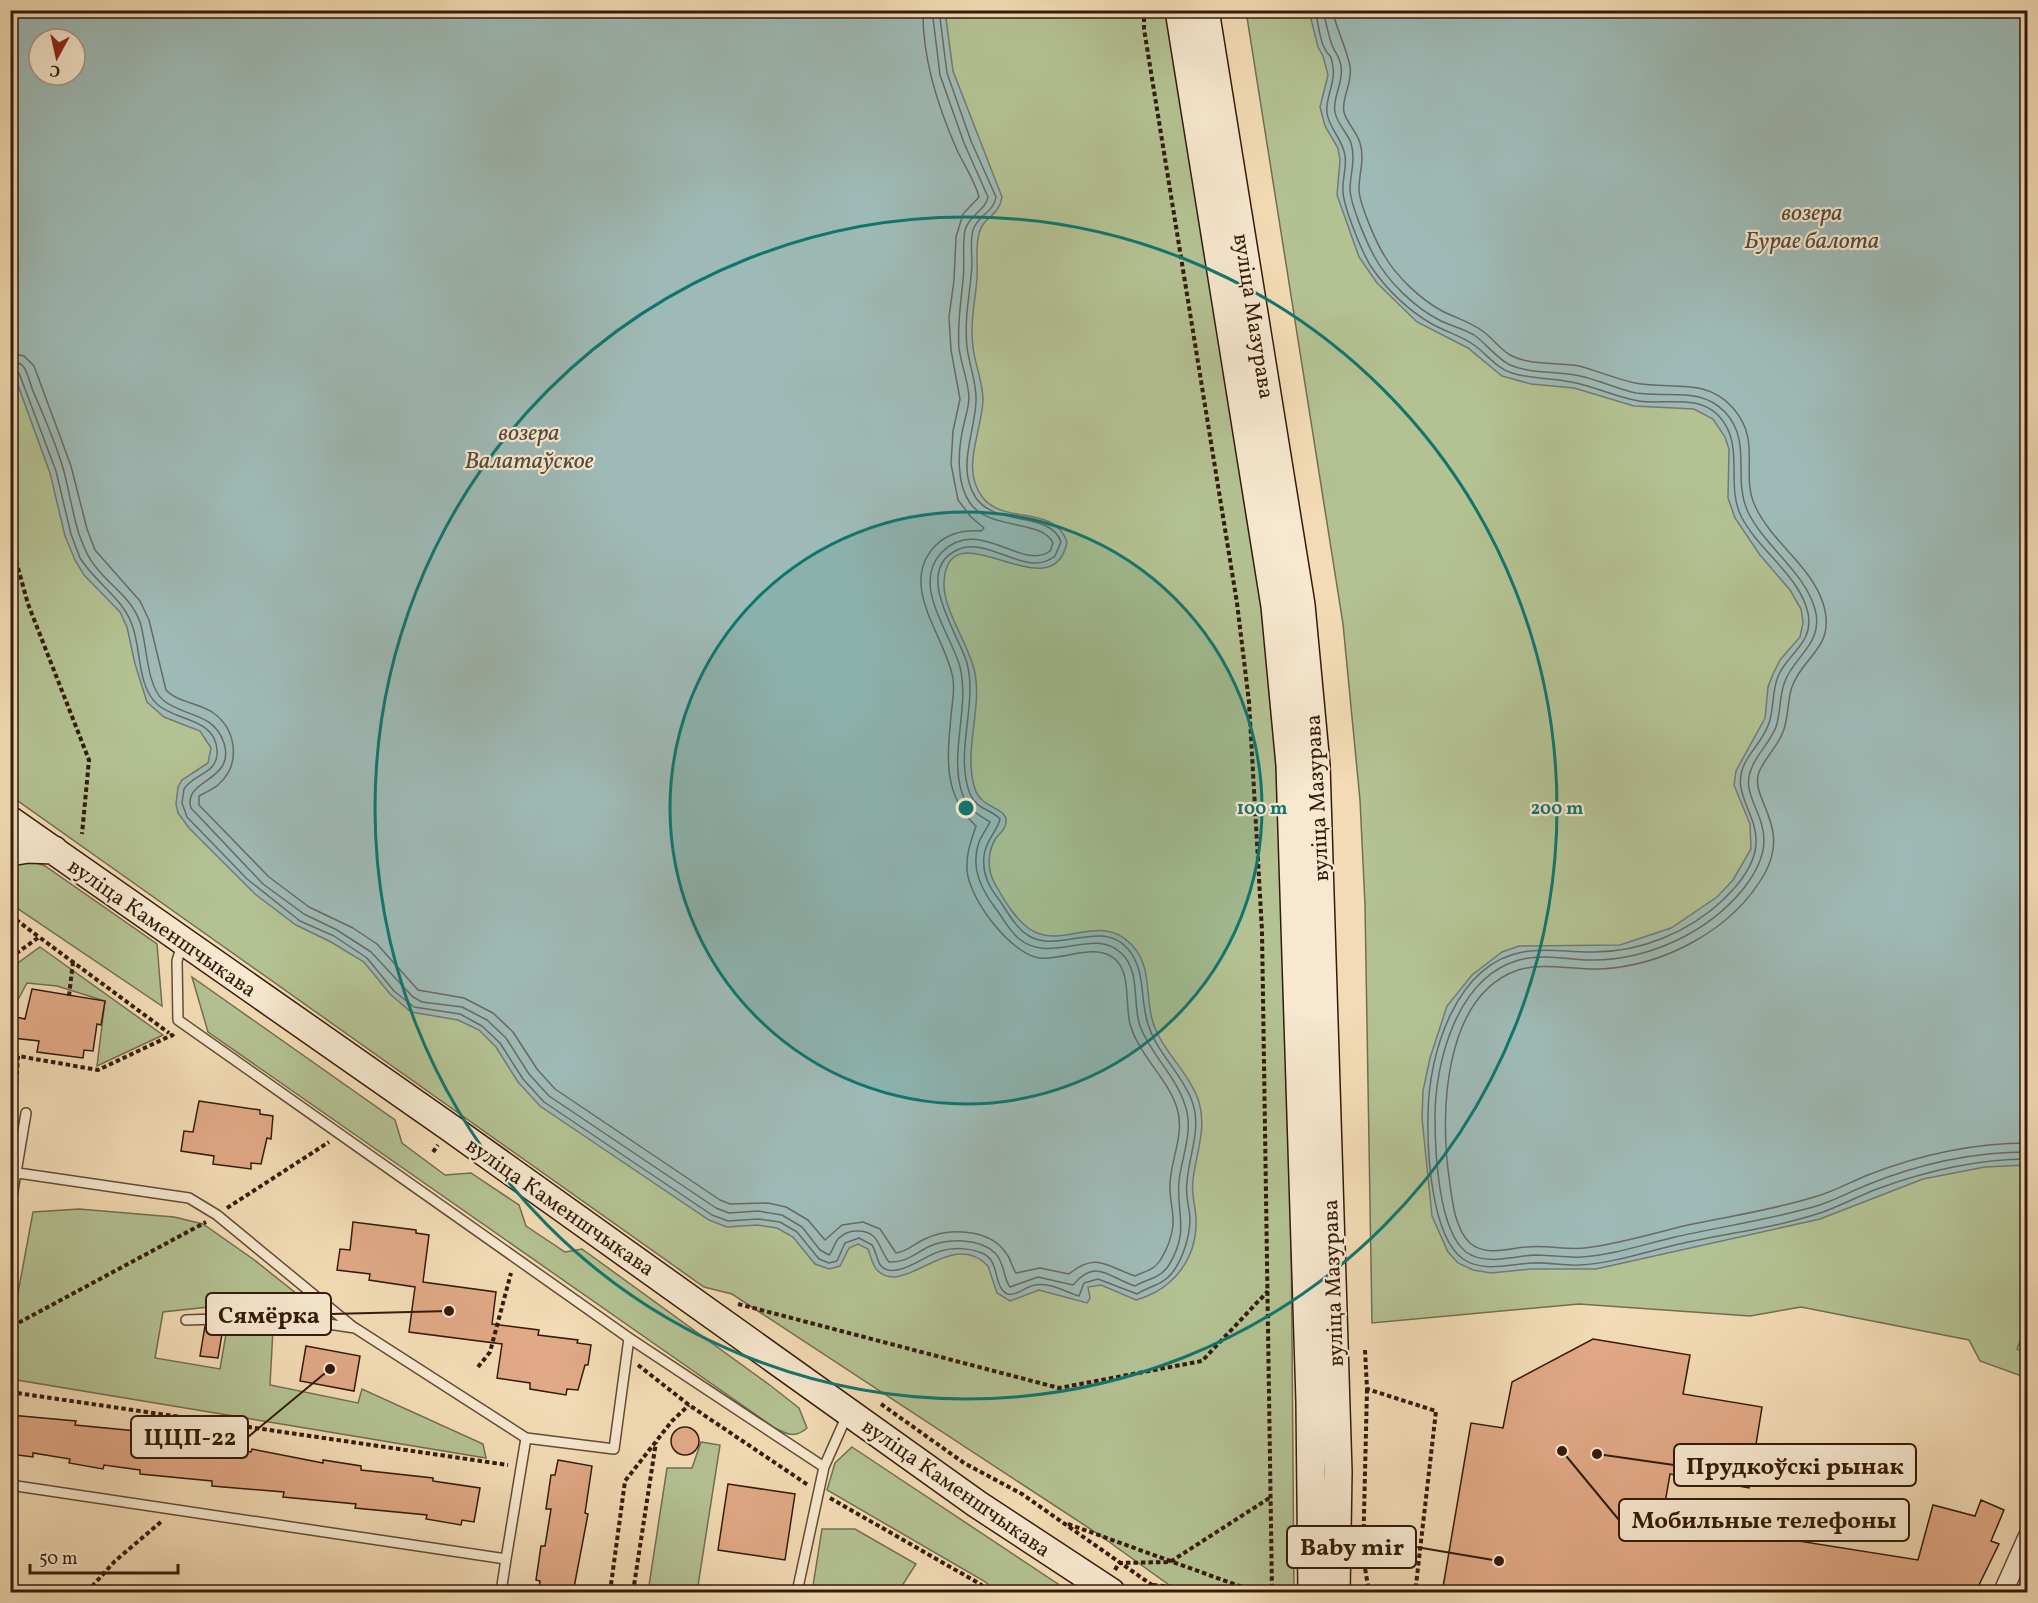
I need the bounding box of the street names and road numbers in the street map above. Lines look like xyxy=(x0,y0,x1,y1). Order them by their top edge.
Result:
street label: вуліца Мазурава xyxy=(1224,231,1281,401)
street label: вуліца Мазурава xyxy=(1299,714,1338,882)
street label: вуліца Каменшчыкава xyxy=(61,852,262,1006)
street label: вуліца Каменшчыкава xyxy=(459,1131,660,1285)
street label: вуліца Мазурава xyxy=(1316,1199,1353,1367)
street label: вуліца Каменшчыкава xyxy=(855,1412,1056,1566)

